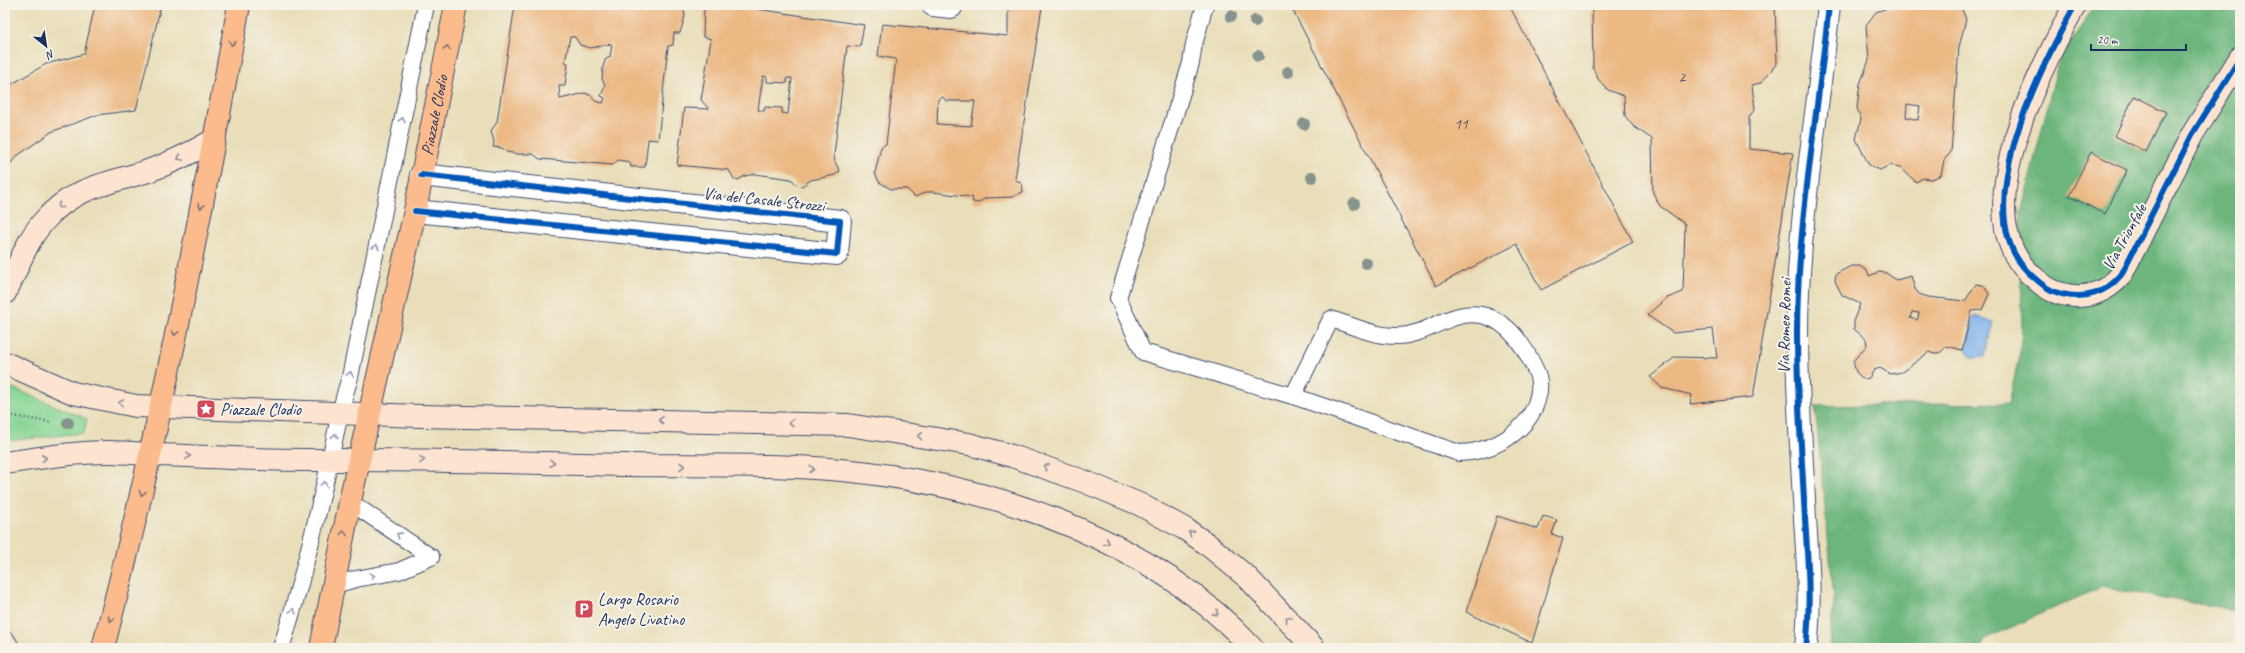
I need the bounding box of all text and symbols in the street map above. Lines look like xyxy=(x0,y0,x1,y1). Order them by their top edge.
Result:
north arrow xyxy=(26,26,66,66)
scale bar xyxy=(2091,26,2186,52)
text: 20 m xyxy=(2097,32,2119,48)
one-way arrow xyxy=(228,40,237,46)
one-way arrow xyxy=(442,45,451,51)
text: N xyxy=(43,47,57,64)
house number: 2 xyxy=(1679,68,1687,87)
street label: Piazzale Clodio xyxy=(416,72,453,157)
house number: 11 xyxy=(1454,115,1469,134)
one-way arrow xyxy=(398,117,406,123)
one-way arrow xyxy=(176,153,184,161)
street label: Via del Casale Strozzi xyxy=(702,183,828,217)
street label: Via Trionfale xyxy=(2098,199,2152,274)
one-way arrow xyxy=(57,201,65,208)
one-way arrow xyxy=(197,203,205,209)
one-way arrow xyxy=(372,244,380,250)
street label: Via Romeo Romei xyxy=(1773,276,1796,374)
one-way arrow xyxy=(172,330,180,336)
one-way arrow xyxy=(345,371,354,378)
place icon: Piazzale Clodio xyxy=(195,398,217,420)
one-way arrow xyxy=(118,399,124,408)
place label: Piazzale Clodio xyxy=(220,399,302,420)
one-way arrow xyxy=(658,416,664,424)
one-way arrow xyxy=(788,419,794,428)
one-way arrow xyxy=(917,432,923,441)
one-way arrow xyxy=(330,433,338,439)
one-way arrow xyxy=(185,452,191,460)
one-way arrow xyxy=(41,454,47,463)
one-way arrow xyxy=(419,456,425,465)
one-way arrow xyxy=(549,459,555,467)
one-way arrow xyxy=(679,462,685,470)
one-way arrow xyxy=(1043,464,1050,472)
one-way arrow xyxy=(809,465,815,473)
one-way arrow xyxy=(319,481,328,488)
one-way arrow xyxy=(138,489,146,496)
one-way arrow xyxy=(339,530,347,536)
one-way arrow xyxy=(1188,531,1195,538)
one-way arrow xyxy=(396,532,403,540)
one-way arrow xyxy=(1104,538,1111,546)
one-way arrow xyxy=(369,572,375,581)
place label: Largo Rosario Angelo Livatino xyxy=(598,589,685,630)
parking icon: Largo Rosario Angelo Livatino xyxy=(573,598,595,620)
one-way arrow xyxy=(288,607,296,614)
one-way arrow xyxy=(1211,608,1218,615)
one-way arrow xyxy=(107,615,115,622)
one-way arrow xyxy=(1285,616,1293,624)

